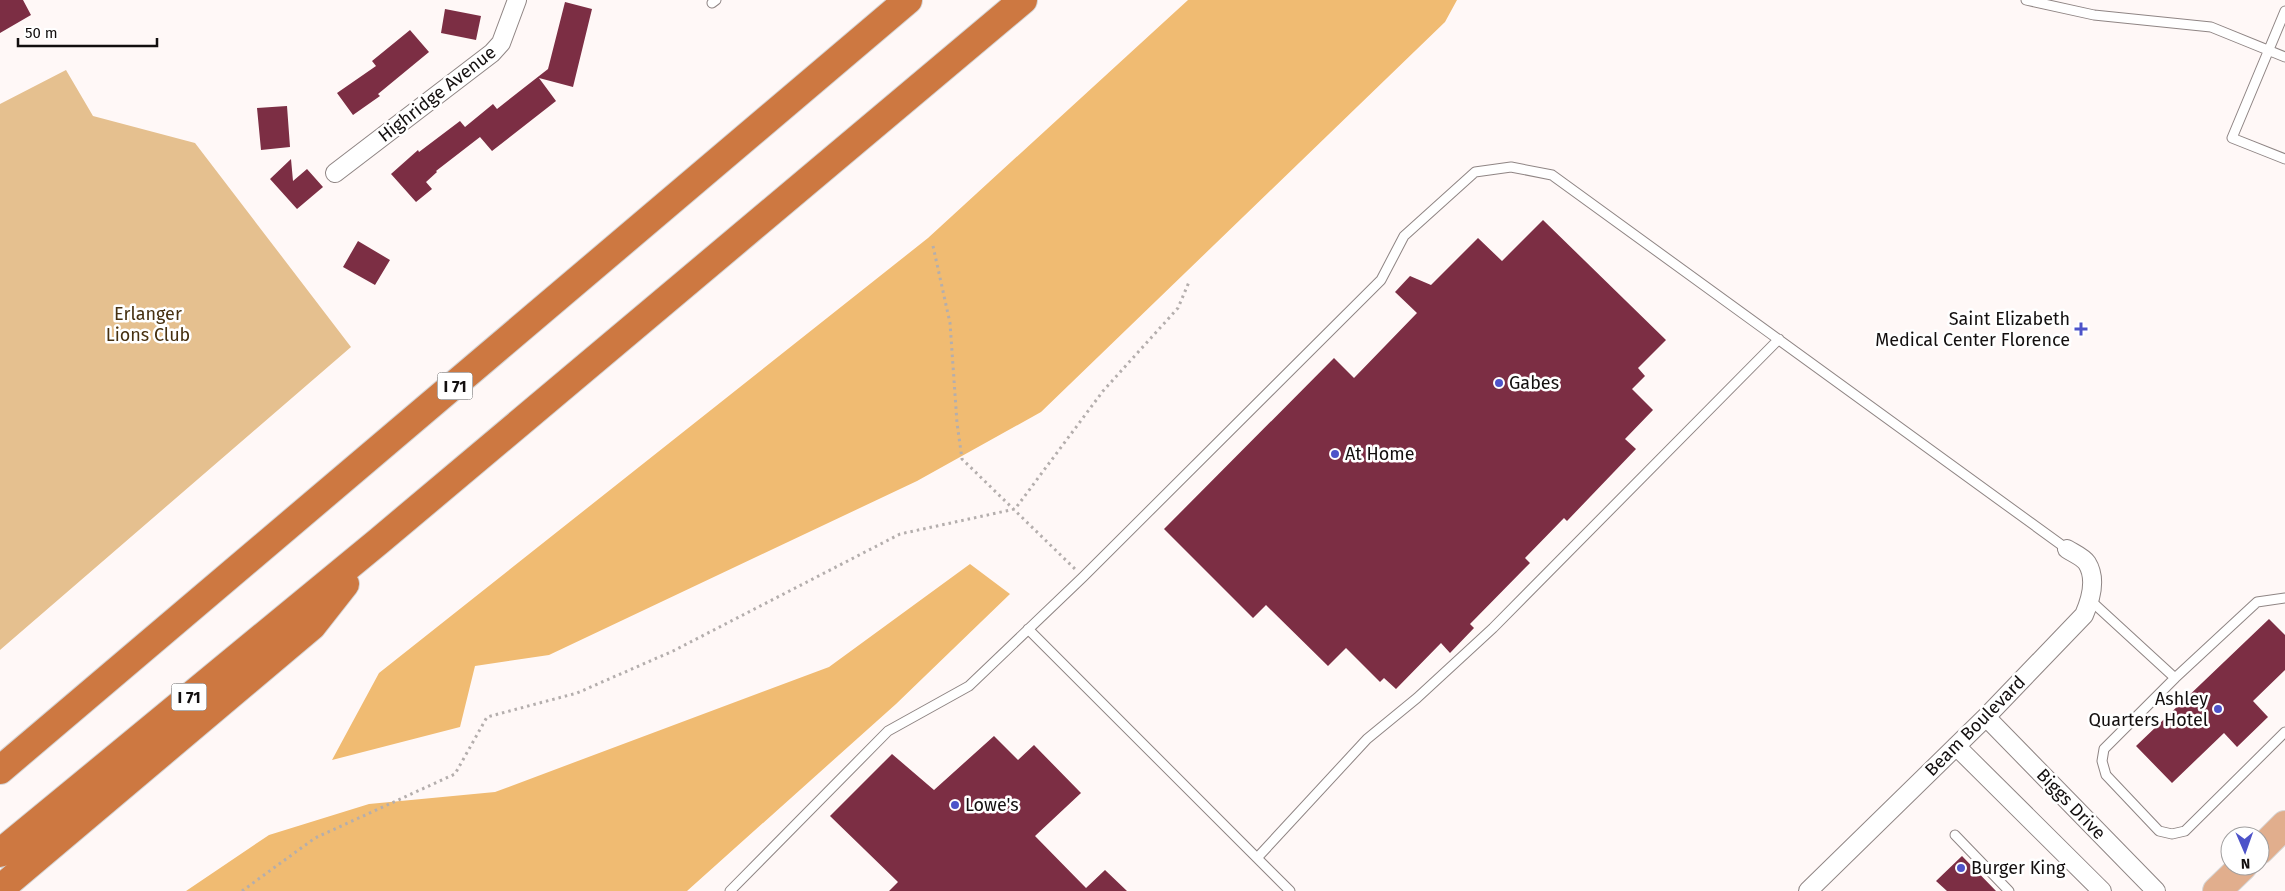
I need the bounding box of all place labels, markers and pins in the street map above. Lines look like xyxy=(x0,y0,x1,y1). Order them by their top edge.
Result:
place label: Saint Elizabeth Medical Center Florence xyxy=(1875,308,2070,351)
marker: Saint Elizabeth Medical Center Florence xyxy=(2074,322,2088,336)
place label: Gabes xyxy=(1509,372,1559,394)
marker: Gabes xyxy=(1493,377,1505,389)
place label: At Home xyxy=(1345,443,1415,465)
marker: At Home xyxy=(1329,448,1341,460)
place label: Ashley Quarters Hotel xyxy=(2088,688,2208,731)
marker: Ashley Quarters Hotel xyxy=(2212,703,2224,715)
place label: Lowe's xyxy=(965,794,1019,816)
marker: Lowe's xyxy=(949,799,961,811)
place label: Burger King xyxy=(1971,857,2066,879)
marker: Burger King xyxy=(1955,862,1967,874)

